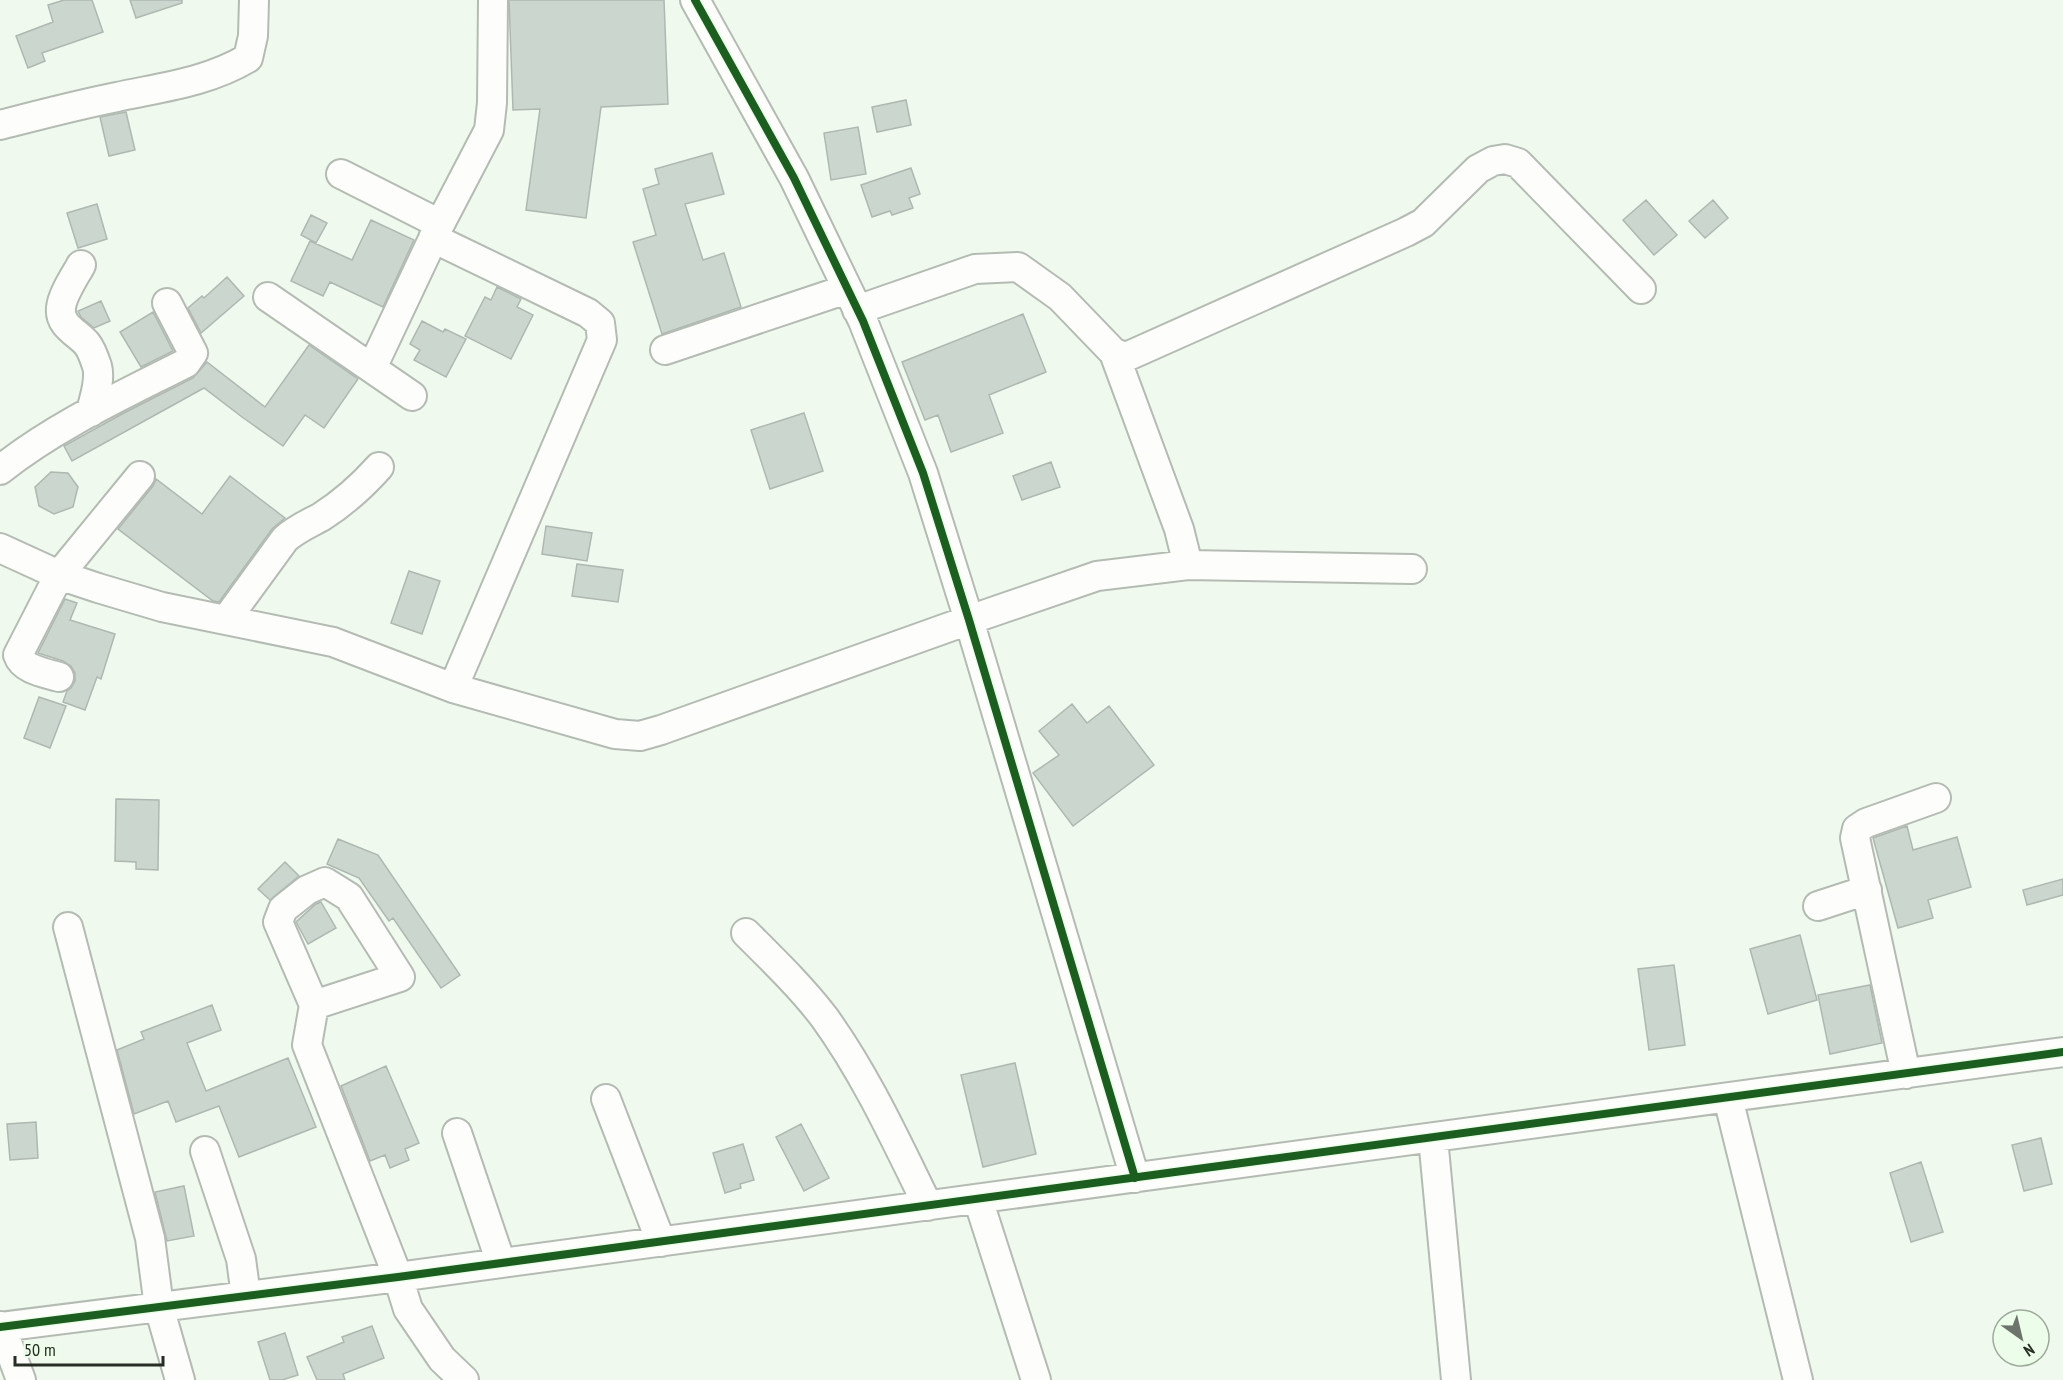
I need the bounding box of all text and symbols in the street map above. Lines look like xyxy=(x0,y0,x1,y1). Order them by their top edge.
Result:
north arrow xyxy=(1991,1308,2051,1368)
scale bar xyxy=(15,1329,164,1367)
text: 50 m xyxy=(24,1338,56,1361)
text: N xyxy=(2020,1340,2039,1361)

